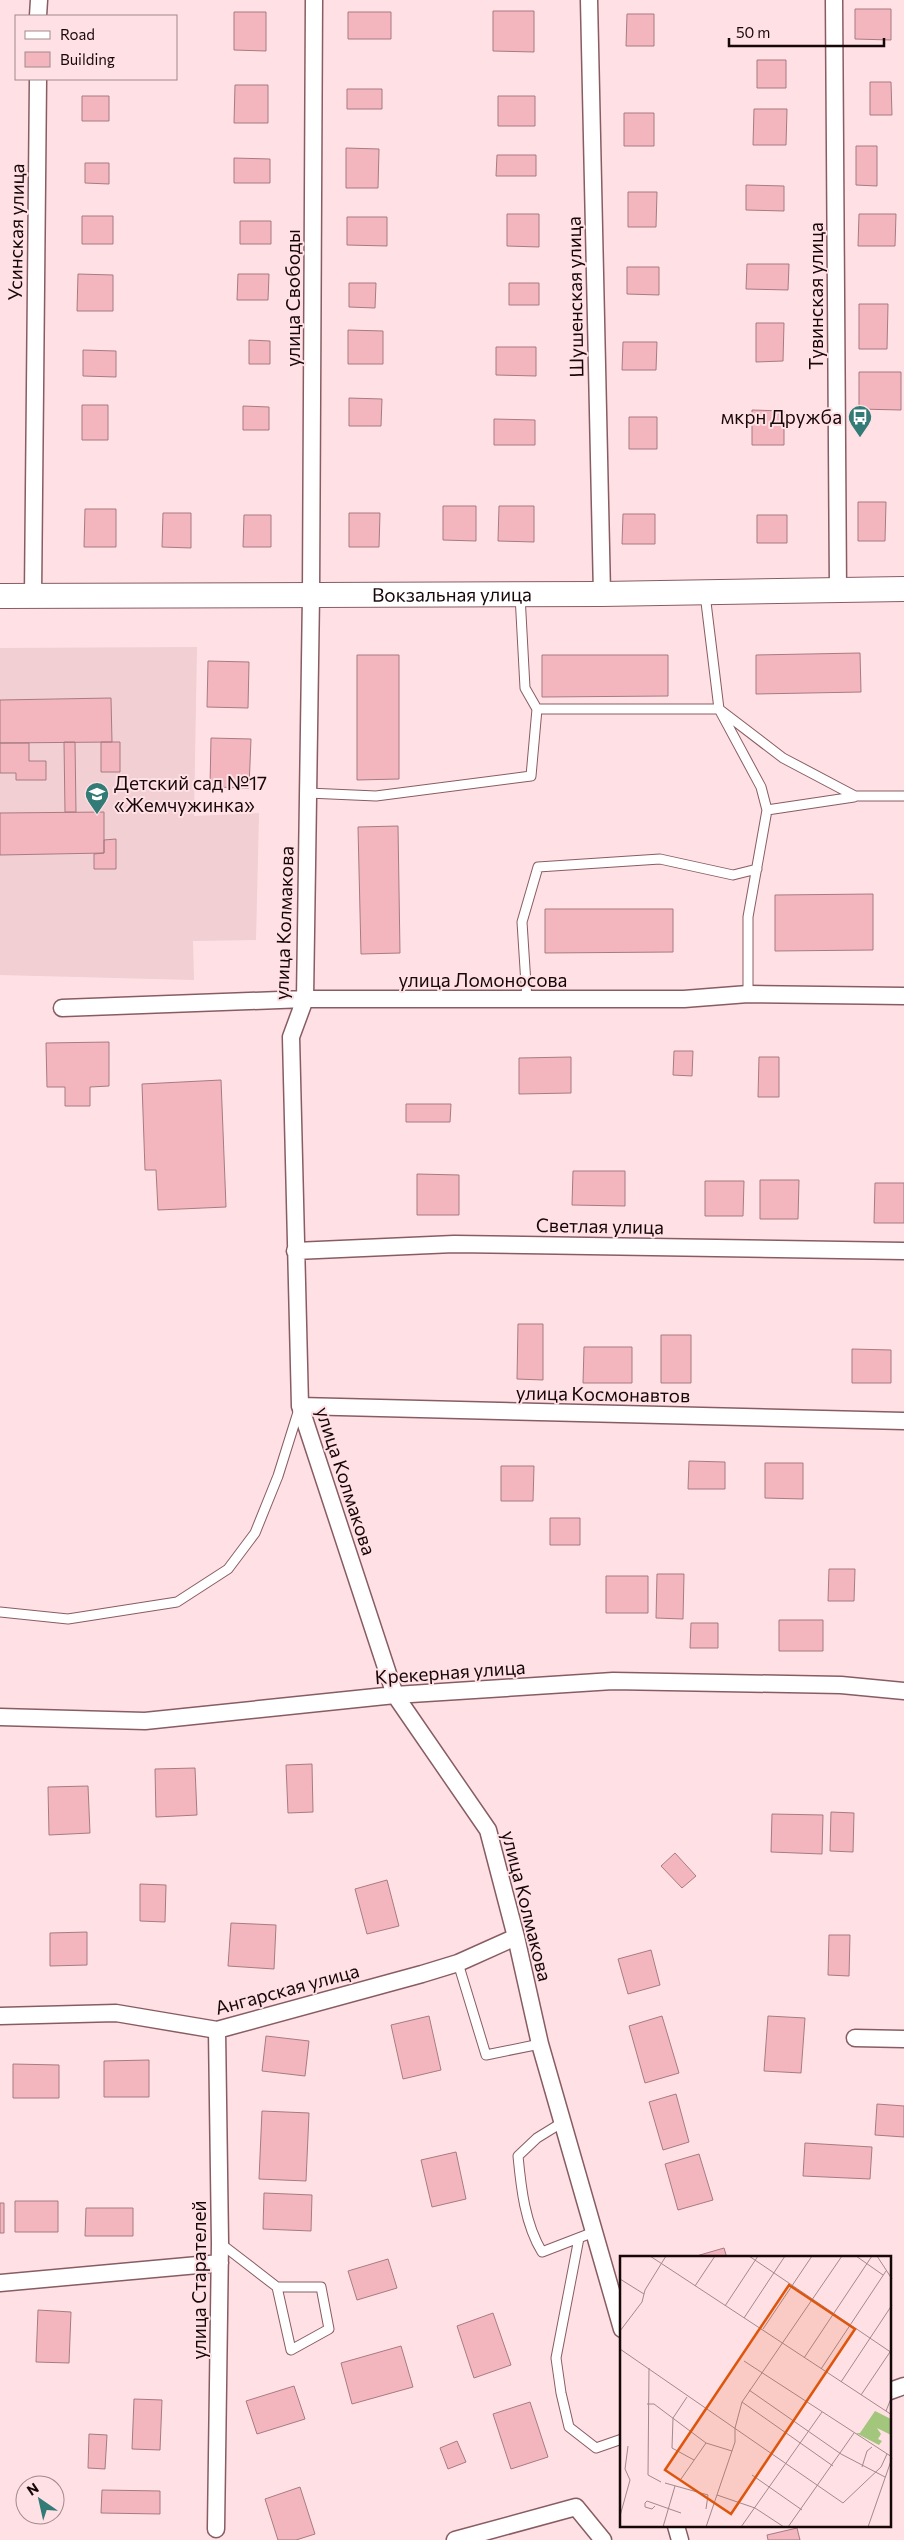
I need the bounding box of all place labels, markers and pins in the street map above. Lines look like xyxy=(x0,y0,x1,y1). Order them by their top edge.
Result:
bus stop icon: мкрн Дружба xyxy=(847,404,873,438)
place label: мкрн Дружба xyxy=(721,405,842,428)
place label: Детский сад №17 «Жемчужинка» xyxy=(114,771,267,816)
school or university icon: Детский сад №17 «Жемчужинка» xyxy=(84,781,110,815)

